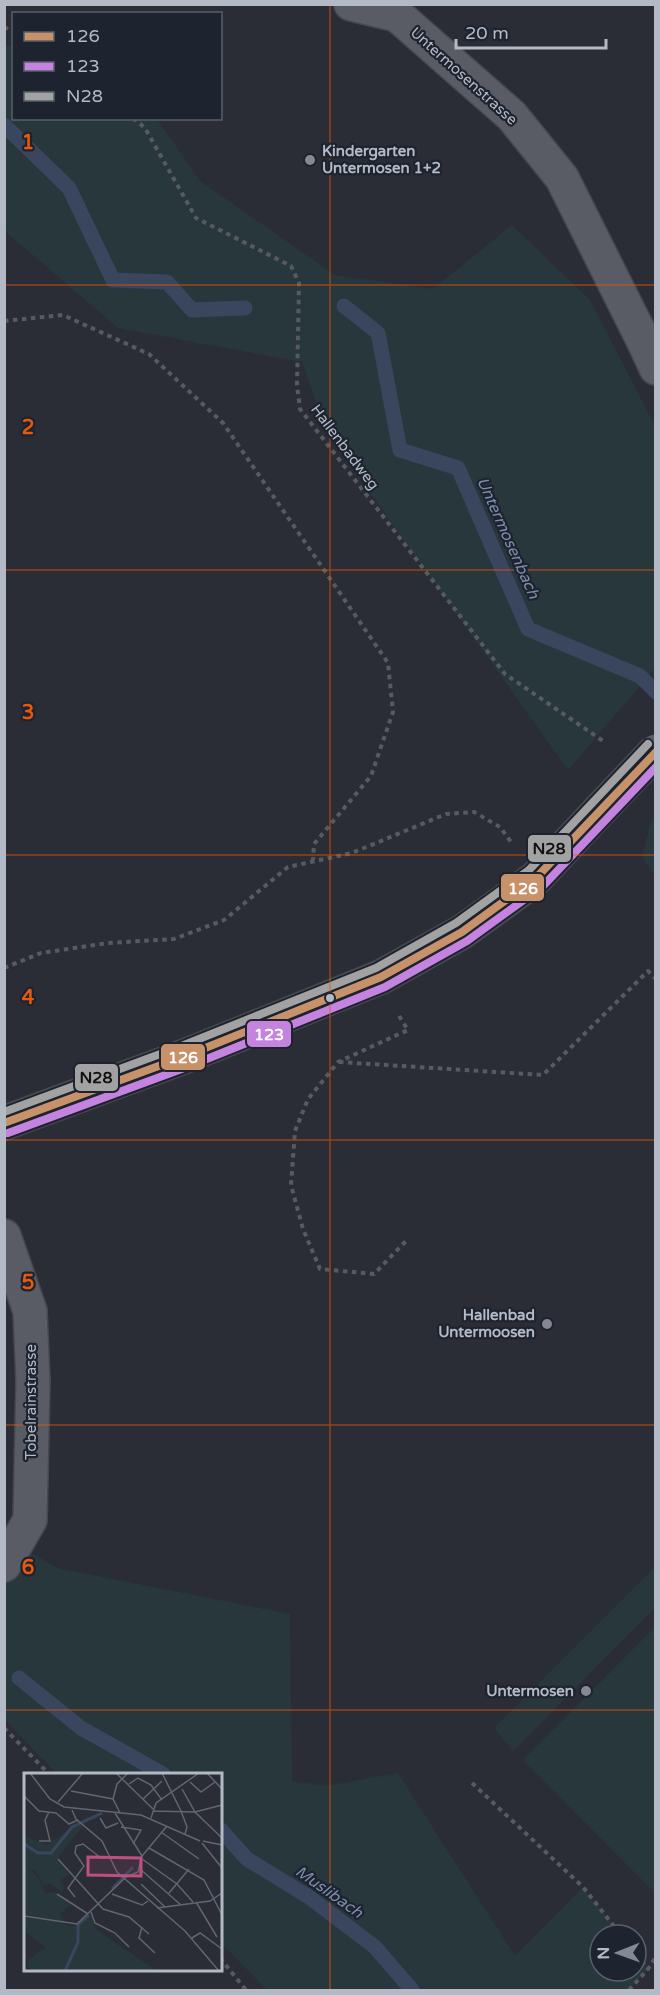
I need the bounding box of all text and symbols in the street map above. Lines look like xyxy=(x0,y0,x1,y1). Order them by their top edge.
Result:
legend xyxy=(12,12,222,120)
scale bar xyxy=(456,12,606,50)
text: 20 m xyxy=(465,22,509,44)
street label: Untermosenstrasse xyxy=(407,23,521,129)
text: 126 xyxy=(66,25,100,47)
text: 123 xyxy=(66,55,100,77)
text: N28 xyxy=(66,85,103,107)
text: 1 xyxy=(22,131,34,155)
place label: Kindergarten Untermosen 1+2 xyxy=(322,142,441,177)
marker: Kindergarten Untermosen 1+2 xyxy=(303,153,317,167)
street label: Hallenbadweg xyxy=(307,401,383,493)
text: 2 xyxy=(22,416,34,440)
water label: Untermosenbach xyxy=(472,474,544,603)
text: 3 xyxy=(22,701,34,725)
line badge: N28 xyxy=(527,834,572,863)
text: N28 xyxy=(533,839,565,859)
line badge: 126 xyxy=(500,873,545,902)
text: 126 xyxy=(508,879,538,899)
text: 4 xyxy=(22,986,35,1010)
unlabelled marker xyxy=(324,992,336,1004)
line badge: 123 xyxy=(246,1020,292,1048)
text: 123 xyxy=(254,1025,284,1045)
line badge: 126 xyxy=(160,1043,206,1071)
text: 126 xyxy=(168,1048,198,1068)
line badge: N28 xyxy=(74,1063,119,1092)
text: N28 xyxy=(80,1068,112,1088)
text: 5 xyxy=(22,1271,34,1295)
place label: Hallenbad Untermoosen xyxy=(438,1306,535,1341)
marker: Hallenbad Untermoosen xyxy=(540,1317,554,1331)
street label: Tobelrainstrasse xyxy=(22,1344,40,1460)
text: 6 xyxy=(22,1556,34,1580)
place label: Untermosen xyxy=(486,1682,574,1700)
marker: Untermosen xyxy=(579,1684,593,1698)
inset map xyxy=(24,1773,222,1971)
water label: Muslibach xyxy=(291,1861,368,1923)
north arrow xyxy=(588,1923,648,1983)
text: N xyxy=(594,1947,614,1960)

